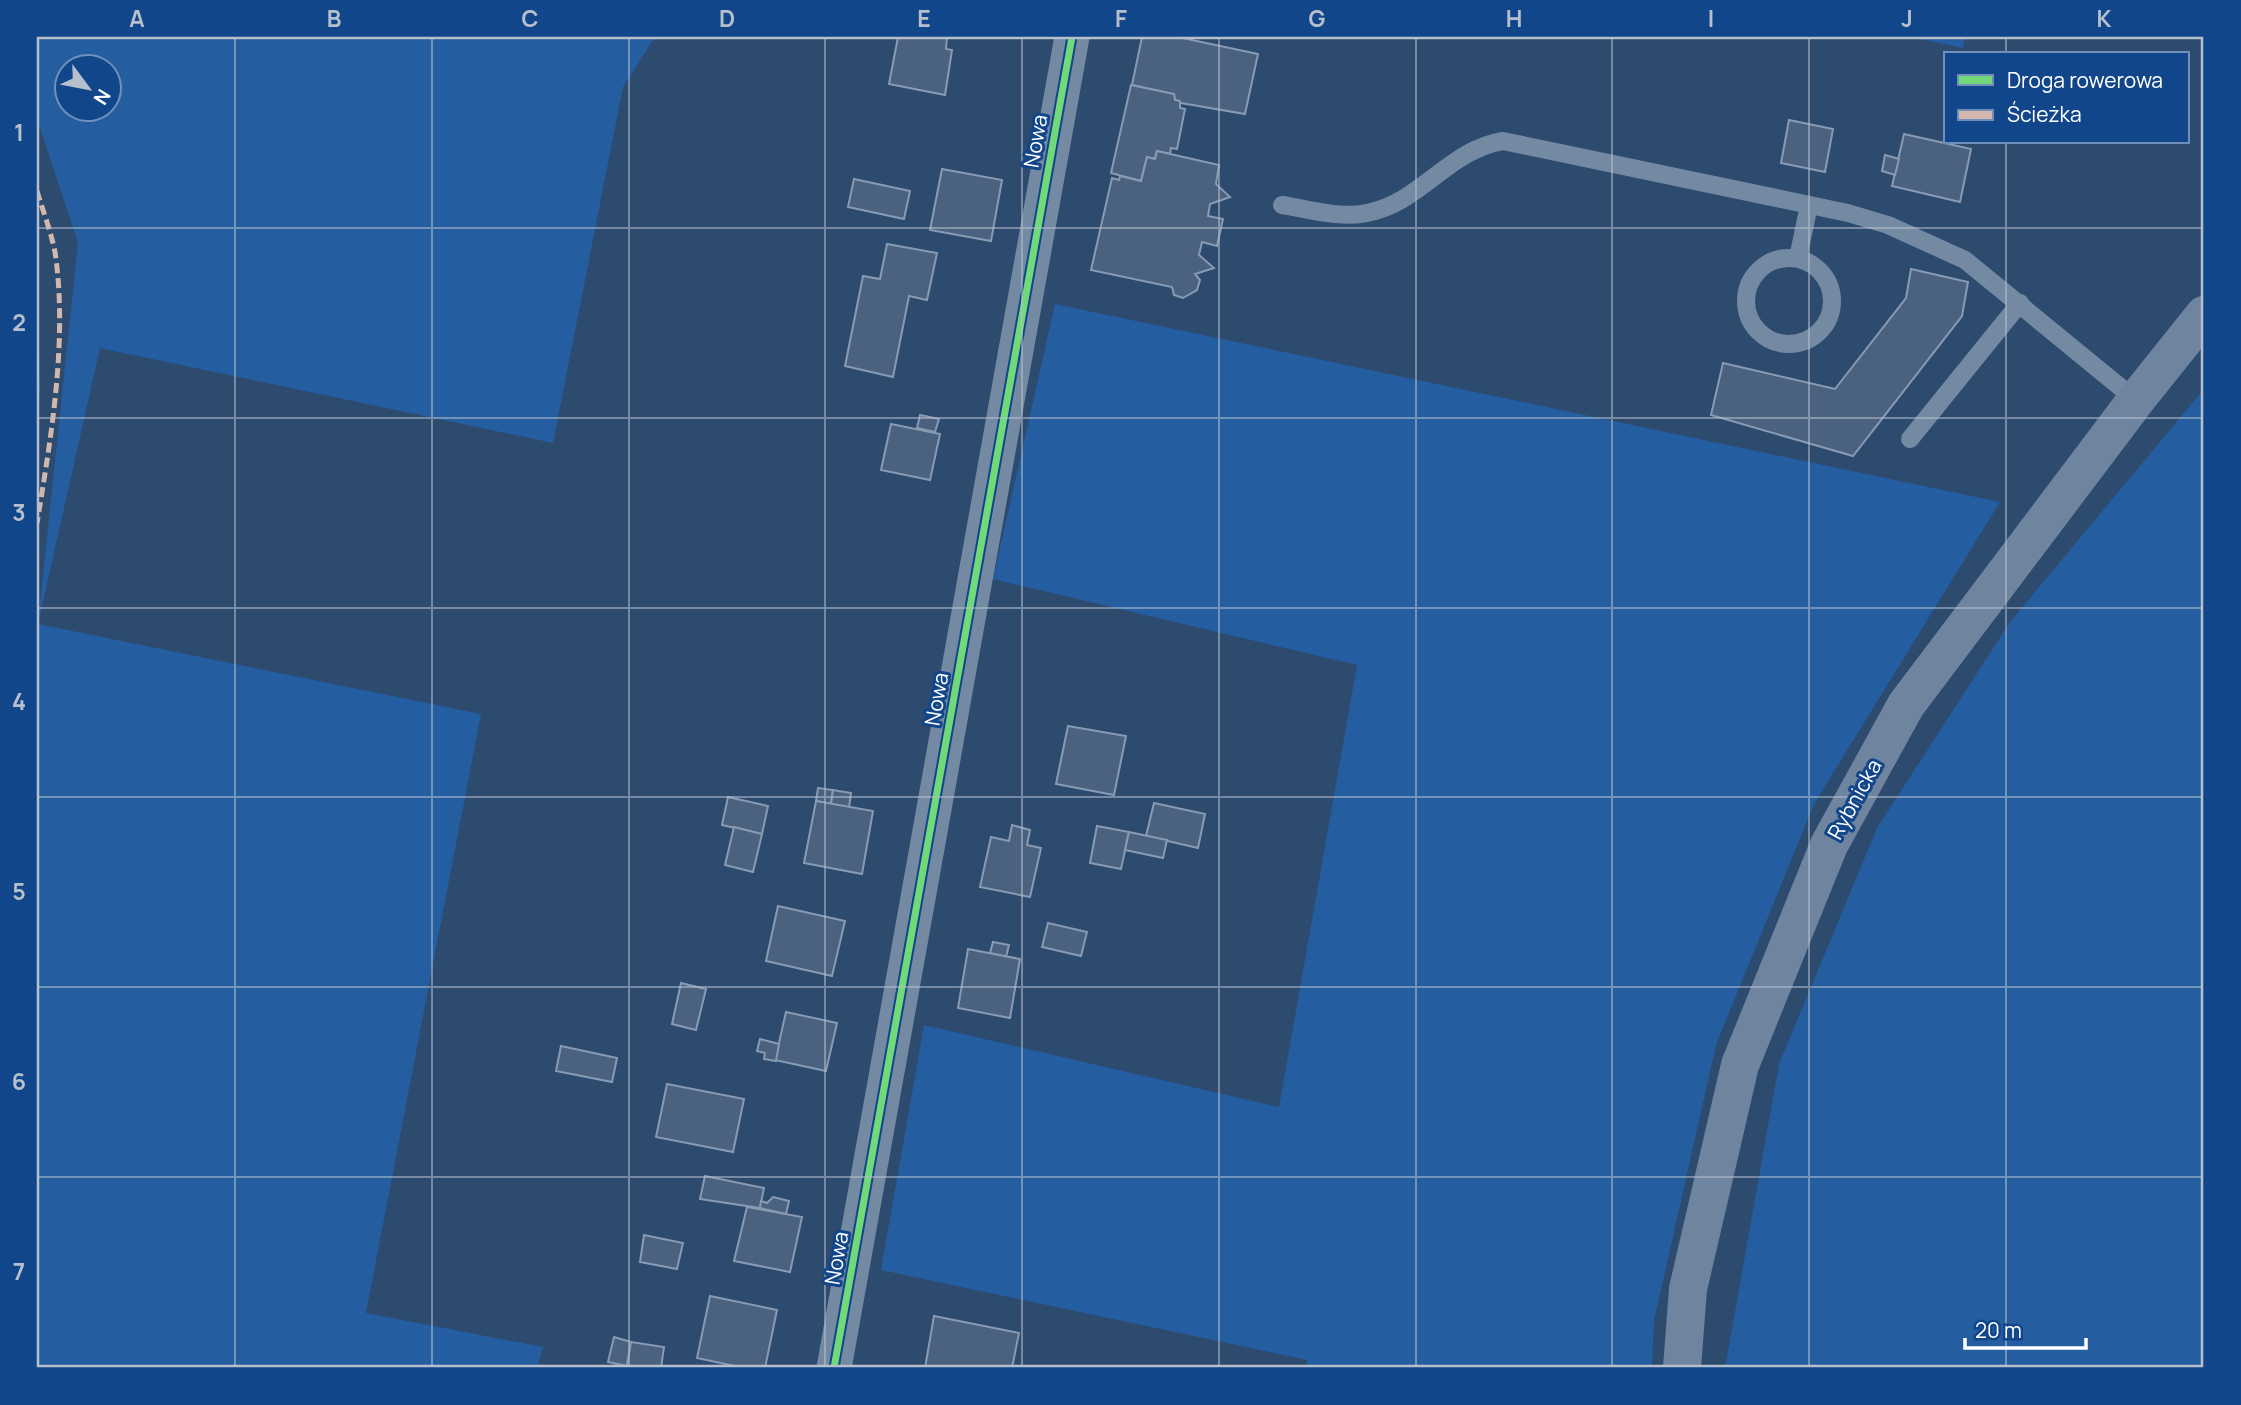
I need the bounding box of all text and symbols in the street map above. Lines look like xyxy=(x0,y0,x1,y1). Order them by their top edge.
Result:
text: A xyxy=(129,2,145,34)
text: B xyxy=(327,2,341,34)
text: C xyxy=(522,2,539,34)
text: D xyxy=(719,2,735,34)
text: E xyxy=(917,2,931,34)
text: F xyxy=(1115,2,1127,34)
text: G xyxy=(1309,2,1326,34)
text: H xyxy=(1506,2,1522,34)
text: I xyxy=(1708,2,1714,34)
text: J xyxy=(1901,2,1913,34)
text: K xyxy=(2097,2,2112,34)
north arrow xyxy=(52,52,122,122)
legend xyxy=(1944,52,2188,144)
text: Droga rowerowa xyxy=(2007,66,2163,94)
text: N xyxy=(88,84,117,110)
text: Ścieżka xyxy=(2007,100,2082,128)
street label: Nowa xyxy=(1017,112,1053,170)
text: 1 xyxy=(14,116,24,148)
text: 2 xyxy=(12,306,26,338)
text: 3 xyxy=(12,496,26,528)
street label: Nowa xyxy=(918,670,954,728)
text: 4 xyxy=(12,685,26,717)
street label: Rybnicka xyxy=(1820,754,1888,844)
text: 5 xyxy=(12,875,26,907)
text: 6 xyxy=(12,1065,26,1097)
street label: Nowa xyxy=(818,1229,854,1287)
text: 7 xyxy=(13,1255,25,1287)
scale bar xyxy=(1965,1307,2085,1351)
text: 20 m xyxy=(1975,1316,2022,1344)

